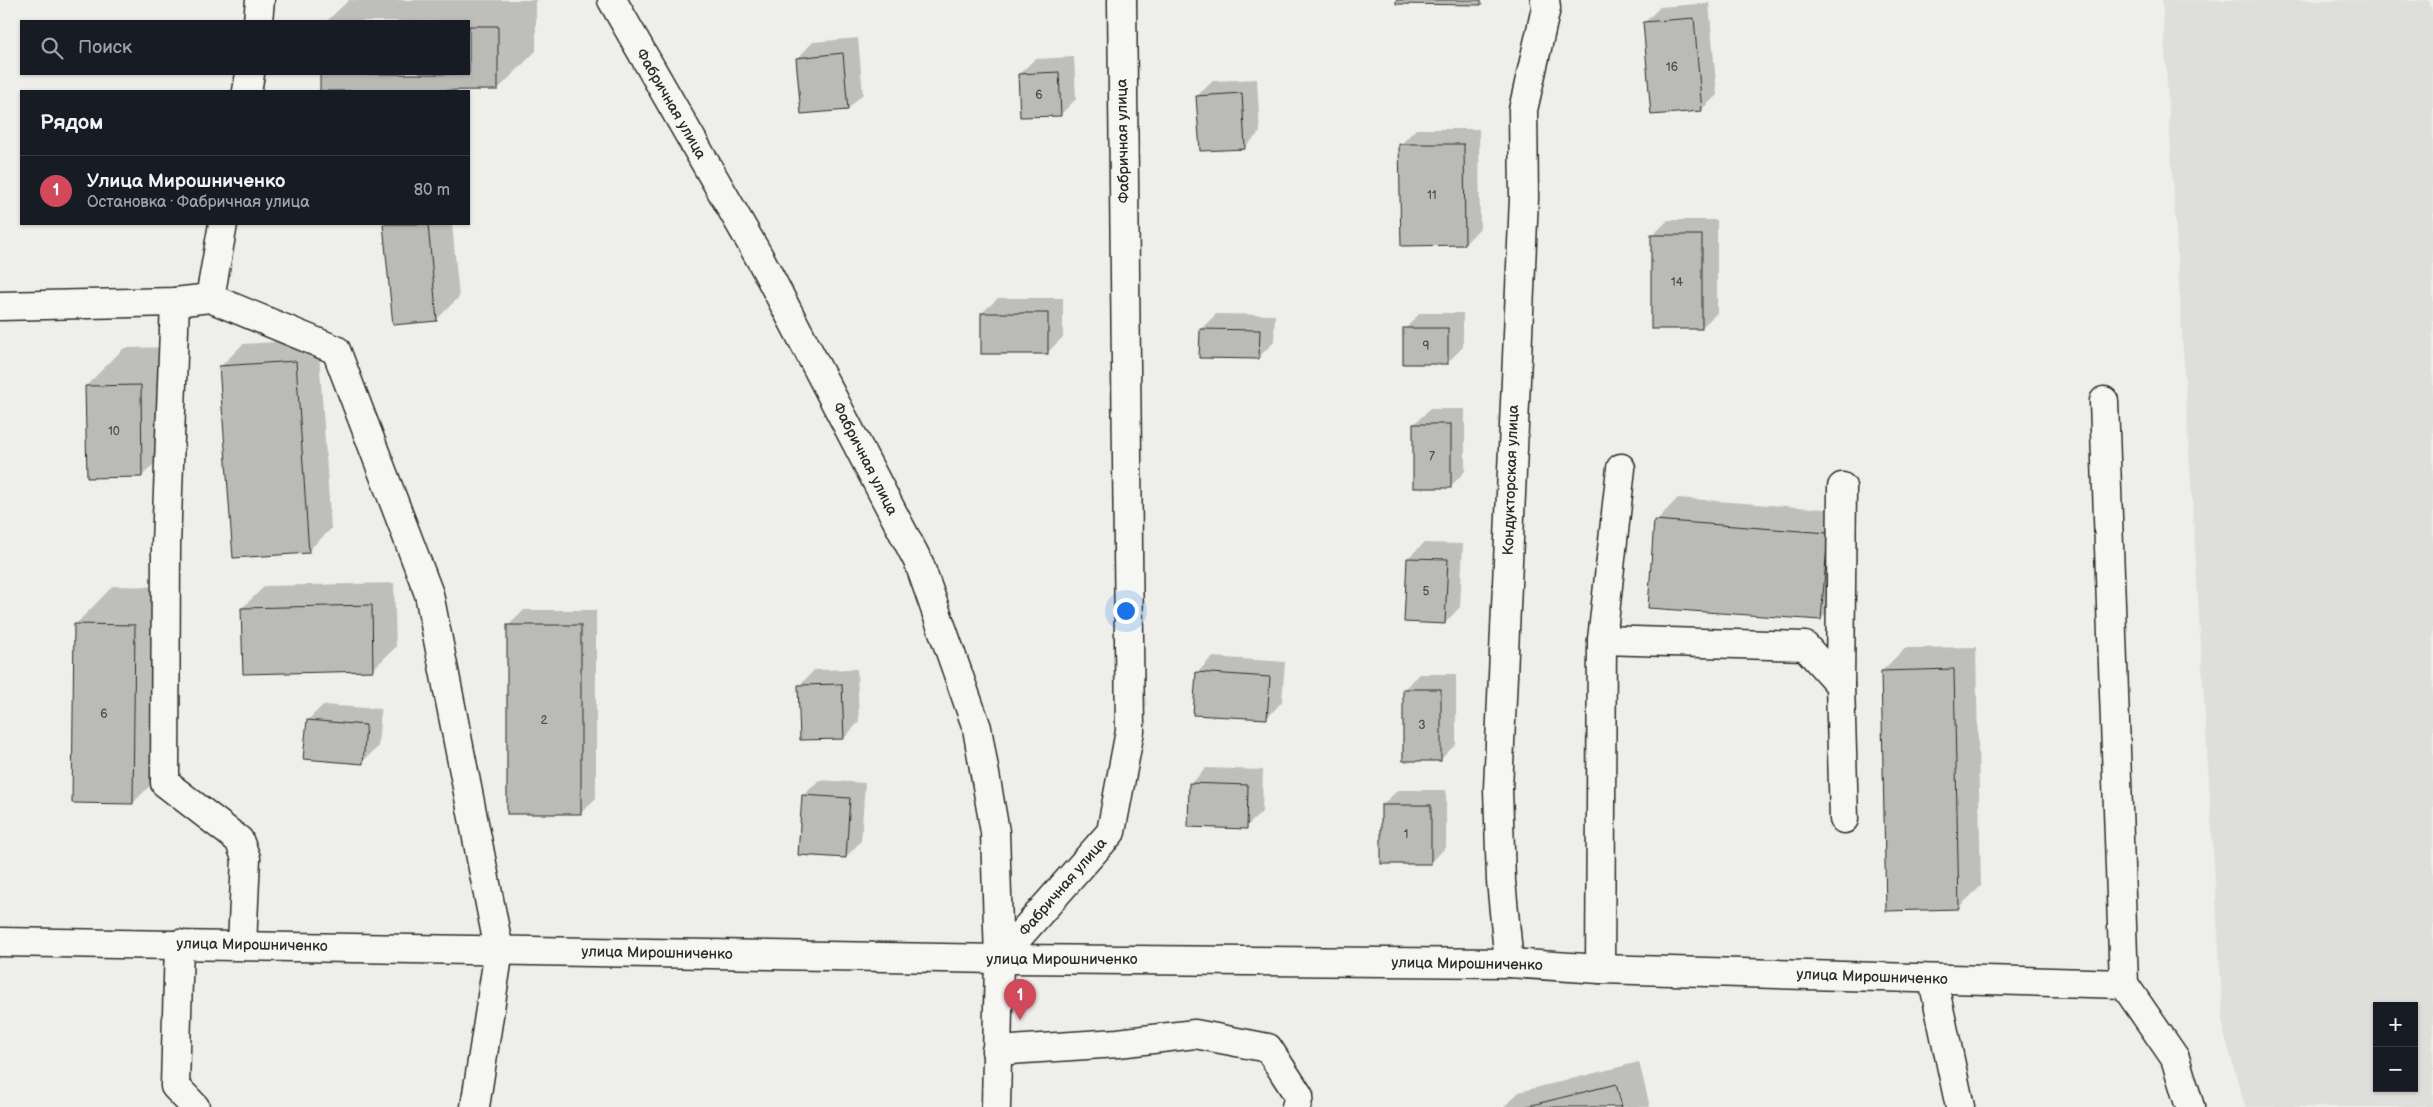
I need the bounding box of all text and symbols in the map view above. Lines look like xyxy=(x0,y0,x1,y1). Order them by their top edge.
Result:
search box xyxy=(20,20,470,75)
icon: search xyxy=(38,34,66,62)
text: Поиск xyxy=(78,36,132,59)
street label: Фабричная улица xyxy=(632,45,710,163)
house number: 16 xyxy=(1666,60,1678,75)
street label: Фабричная улица xyxy=(1112,78,1134,203)
house number: 6 xyxy=(1035,88,1043,103)
text: Рядом xyxy=(40,110,103,135)
text: Улица Мирошниченко xyxy=(87,170,285,193)
text: 1 xyxy=(53,181,59,200)
text: 80 m xyxy=(414,181,450,200)
house number: 11 xyxy=(1427,188,1437,203)
text: Остановка · Фабричная улица xyxy=(87,193,310,212)
house number: 14 xyxy=(1671,275,1684,290)
house number: 9 xyxy=(1423,339,1430,354)
street label: Фабричная улица xyxy=(828,399,902,519)
street label: Кондукторская улица xyxy=(1499,404,1523,556)
house number: 10 xyxy=(108,424,120,439)
house number: 7 xyxy=(1429,449,1435,464)
house number: 5 xyxy=(1423,584,1430,599)
your location xyxy=(1113,598,1139,624)
house number: 6 xyxy=(100,707,108,722)
house number: 2 xyxy=(540,713,548,728)
house number: 3 xyxy=(1418,718,1426,733)
house number: 1 xyxy=(1404,827,1408,842)
street label: Фабричная улица xyxy=(1015,834,1111,940)
street label: улица Мирошниченко xyxy=(176,934,328,956)
street label: улица Мирошниченко xyxy=(581,942,733,964)
street label: улица Мирошниченко xyxy=(986,950,1138,969)
street label: улица Мирошниченко xyxy=(1391,953,1543,975)
street label: улица Мирошниченко xyxy=(1796,965,1948,989)
pin: 1 xyxy=(1004,979,1036,1020)
map controls xyxy=(2373,1002,2418,1092)
button: + xyxy=(2373,1002,2418,1047)
button: − xyxy=(2373,1047,2418,1092)

